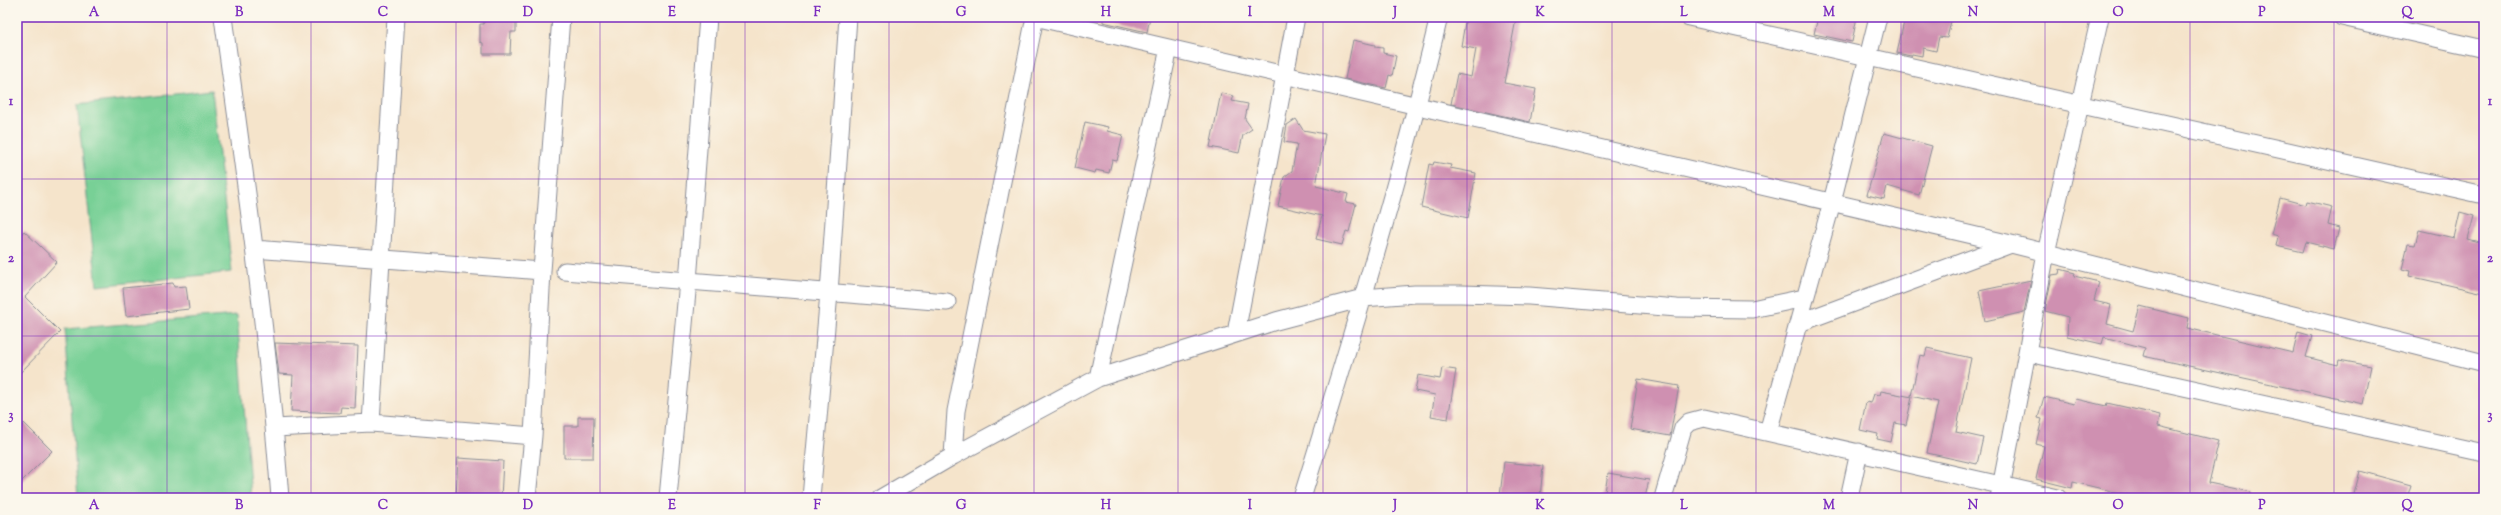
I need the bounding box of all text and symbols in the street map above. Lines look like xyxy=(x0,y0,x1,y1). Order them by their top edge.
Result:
text: A xyxy=(89,4,100,22)
text: B xyxy=(235,4,244,22)
text: C xyxy=(378,4,388,22)
text: D xyxy=(523,4,533,22)
text: E xyxy=(668,4,676,22)
text: F xyxy=(813,4,821,22)
text: G xyxy=(956,4,967,22)
text: H xyxy=(1101,4,1112,22)
text: I xyxy=(1248,4,1253,22)
text: J xyxy=(1392,4,1397,22)
text: K xyxy=(1535,4,1545,22)
text: L xyxy=(1680,4,1688,22)
text: M xyxy=(1823,4,1835,22)
text: N xyxy=(1968,4,1979,22)
text: O xyxy=(2112,4,2124,22)
text: P xyxy=(2258,4,2266,22)
text: Q xyxy=(2402,4,2415,22)
text: 1 xyxy=(9,93,14,111)
text: 1 xyxy=(2488,93,2493,111)
text: 2 xyxy=(8,250,15,268)
text: 2 xyxy=(2487,250,2494,268)
text: 3 xyxy=(8,407,14,425)
text: 3 xyxy=(2487,407,2493,425)
text: A xyxy=(89,497,100,515)
text: B xyxy=(235,497,244,515)
text: C xyxy=(378,497,388,515)
text: D xyxy=(523,497,533,515)
text: E xyxy=(668,497,676,515)
text: F xyxy=(813,497,821,515)
text: G xyxy=(956,497,967,515)
text: H xyxy=(1101,497,1112,515)
text: I xyxy=(1248,497,1253,515)
text: J xyxy=(1392,497,1397,515)
text: K xyxy=(1535,497,1545,515)
text: L xyxy=(1680,497,1688,515)
text: M xyxy=(1823,497,1835,515)
text: N xyxy=(1968,497,1979,515)
text: O xyxy=(2112,497,2124,515)
text: P xyxy=(2258,497,2266,515)
text: Q xyxy=(2402,497,2415,515)

